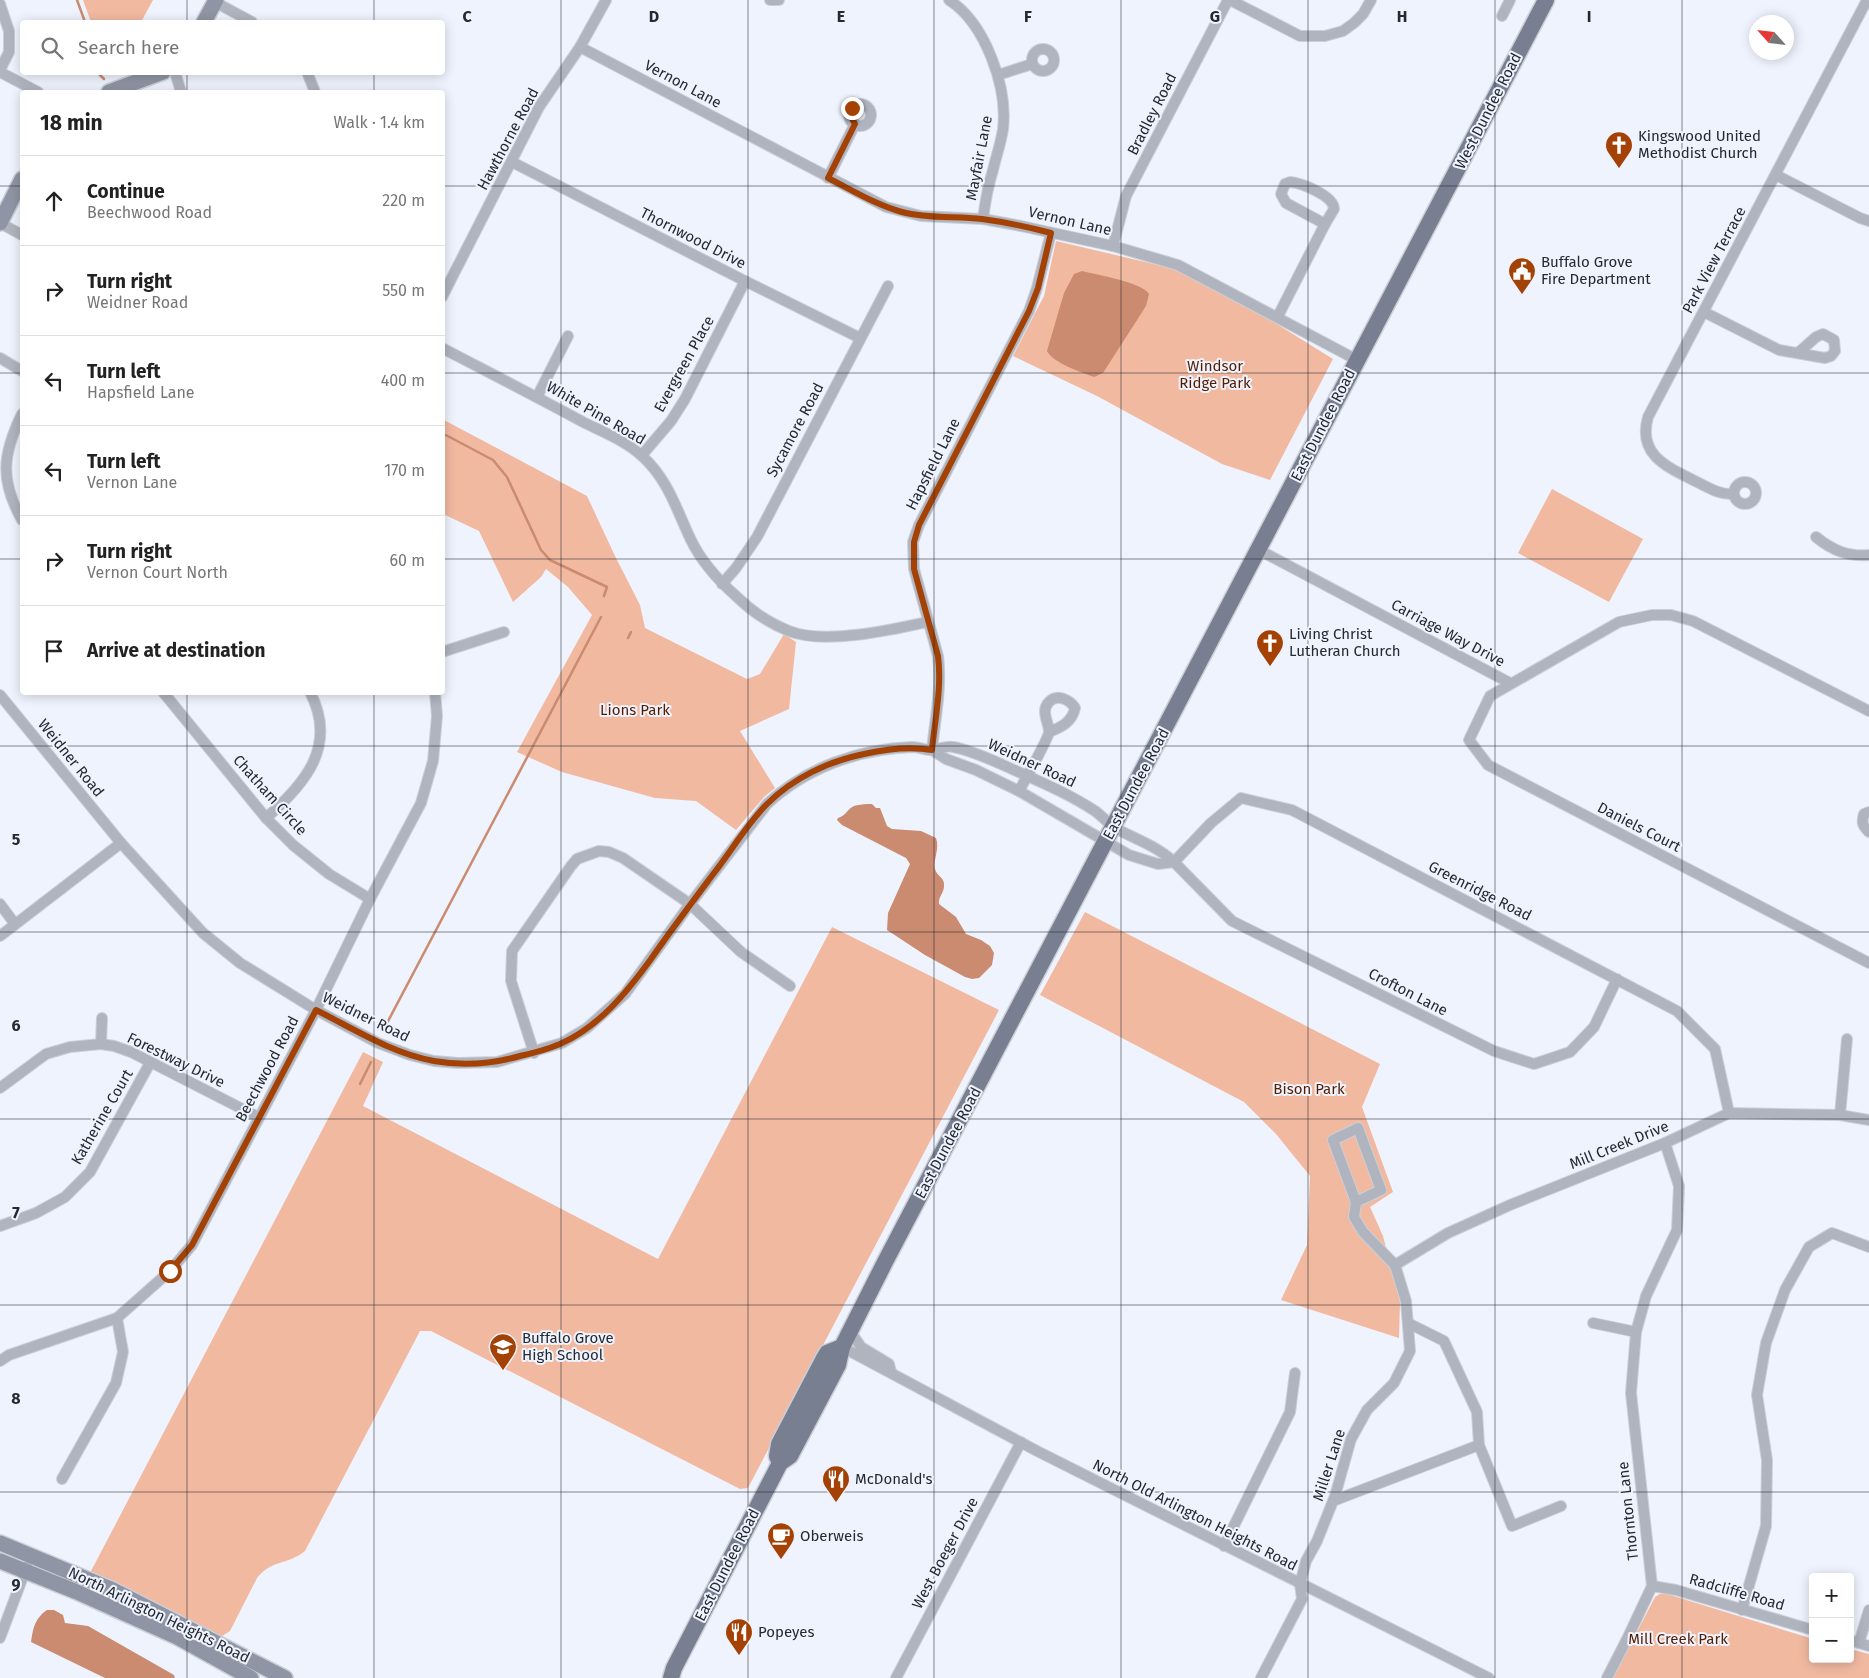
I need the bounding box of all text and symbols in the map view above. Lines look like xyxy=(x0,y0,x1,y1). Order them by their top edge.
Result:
text: C xyxy=(462,7,472,26)
text: D xyxy=(649,7,659,26)
text: E xyxy=(837,7,845,26)
text: F xyxy=(1024,7,1032,26)
text: G xyxy=(1210,7,1220,26)
text: H xyxy=(1397,7,1407,26)
text: I xyxy=(1587,7,1591,26)
north arrow xyxy=(1749,15,1794,60)
search box xyxy=(20,20,445,75)
icon: search xyxy=(38,34,66,62)
text: Search here xyxy=(78,36,179,59)
street label: West Dundee Road xyxy=(1451,50,1525,172)
street label: Vernon Lane xyxy=(641,56,725,112)
street label: Bradley Road xyxy=(1124,70,1180,158)
street label: Hawthorne Road xyxy=(473,85,543,193)
route end xyxy=(841,97,864,120)
text: 18 min xyxy=(40,110,103,136)
text: Walk · 1.4 km xyxy=(334,113,425,132)
street label: Mayfair Lane xyxy=(962,114,996,202)
place label: Kingswood United Methodist Church xyxy=(1638,127,1761,162)
church icon: Kingswood United Methodist Church xyxy=(1604,130,1634,169)
text: Continue xyxy=(87,180,165,203)
icon: ahead xyxy=(40,187,68,215)
text: 220 m xyxy=(382,191,425,210)
text: Beechwood Road xyxy=(87,203,212,222)
street label: Vernon Lane xyxy=(1027,203,1113,239)
street label: Thornwood Drive xyxy=(637,204,749,272)
street label: Park View Terrace xyxy=(1678,204,1750,316)
place label: Buffalo Grove Fire Department xyxy=(1541,253,1651,288)
public building icon: Buffalo Grove Fire Department xyxy=(1507,256,1537,295)
text: Turn right xyxy=(87,270,172,293)
icon: right xyxy=(40,277,68,305)
text: 550 m xyxy=(382,281,425,300)
text: Weidner Road xyxy=(87,293,188,312)
street label: Evergreen Place xyxy=(650,313,718,415)
park label: Windsor Ridge Park xyxy=(1179,357,1251,392)
text: Turn left xyxy=(87,360,161,383)
street label: East Dundee Road xyxy=(1287,366,1359,484)
icon: left xyxy=(40,367,68,395)
text: 400 m xyxy=(381,371,425,390)
street label: White Pine Road xyxy=(543,377,649,449)
street label: Sycamore Road xyxy=(763,380,827,480)
text: Hapsfield Lane xyxy=(87,383,195,402)
street label: Hapsfield Lane xyxy=(902,415,964,513)
text: Turn left xyxy=(87,450,161,473)
icon: left xyxy=(40,457,68,485)
text: 170 m xyxy=(384,461,425,480)
text: Vernon Lane xyxy=(87,473,177,492)
text: Turn right xyxy=(87,540,172,563)
icon: right xyxy=(40,547,68,575)
text: 60 m xyxy=(390,551,425,570)
text: Vernon Court North xyxy=(87,563,228,582)
street label: Carriage Way Drive xyxy=(1388,595,1508,671)
place label: Living Christ Lutheran Church xyxy=(1289,625,1401,660)
church icon: Living Christ Lutheran Church xyxy=(1255,628,1285,667)
icon: arrive xyxy=(40,637,68,665)
text: Arrive at destination xyxy=(87,639,266,662)
park label: Lions Park xyxy=(600,701,670,719)
street label: Weidner Road xyxy=(34,715,108,801)
street label: East Dundee Road xyxy=(1099,725,1173,843)
street label: Weidner Road xyxy=(985,735,1079,791)
street label: Chatham Circle xyxy=(229,751,311,839)
street label: Daniels Court xyxy=(1594,798,1684,856)
text: 5 xyxy=(12,830,21,849)
street label: Greenridge Road xyxy=(1425,857,1535,925)
street label: Crofton Lane xyxy=(1365,964,1451,1020)
street label: Weidner Road xyxy=(319,988,413,1046)
street label: Beechwood Road xyxy=(232,1013,302,1125)
text: 6 xyxy=(11,1016,21,1035)
street label: Forestway Drive xyxy=(124,1029,228,1091)
street label: Katherine Court xyxy=(67,1066,137,1168)
park label: Bison Park xyxy=(1273,1080,1345,1098)
street label: East Dundee Road xyxy=(911,1084,985,1202)
street label: Mill Creek Drive xyxy=(1567,1117,1671,1173)
text: 7 xyxy=(12,1203,20,1222)
route start xyxy=(159,1260,182,1283)
place label: Buffalo Grove High School xyxy=(522,1329,614,1364)
school or university icon: Buffalo Grove High School xyxy=(488,1332,518,1371)
text: 8 xyxy=(11,1389,21,1408)
street label: Miller Lane xyxy=(1309,1427,1349,1503)
street label: North Old Arlington Heights Road xyxy=(1090,1455,1300,1575)
street label: Thornton Lane xyxy=(1614,1461,1642,1561)
restaurant icon: McDonald's xyxy=(821,1464,851,1503)
place label: McDonald's xyxy=(855,1470,933,1488)
street label: West Boeger Drive xyxy=(908,1494,982,1612)
street label: East Dundee Road xyxy=(691,1506,763,1624)
cafe icon: Oberweis xyxy=(766,1521,796,1560)
place label: Oberweis xyxy=(800,1527,863,1545)
street label: North Arlington Heights Road xyxy=(65,1563,253,1667)
street label: Radcliffe Road xyxy=(1687,1570,1787,1614)
map controls xyxy=(1809,1573,1854,1663)
button: + xyxy=(1809,1573,1854,1618)
text: 9 xyxy=(12,1575,21,1594)
restaurant icon: Popeyes xyxy=(724,1617,754,1656)
button: − xyxy=(1809,1618,1854,1663)
place label: Popeyes xyxy=(758,1623,815,1641)
park label: Mill Creek Park xyxy=(1628,1630,1728,1648)

